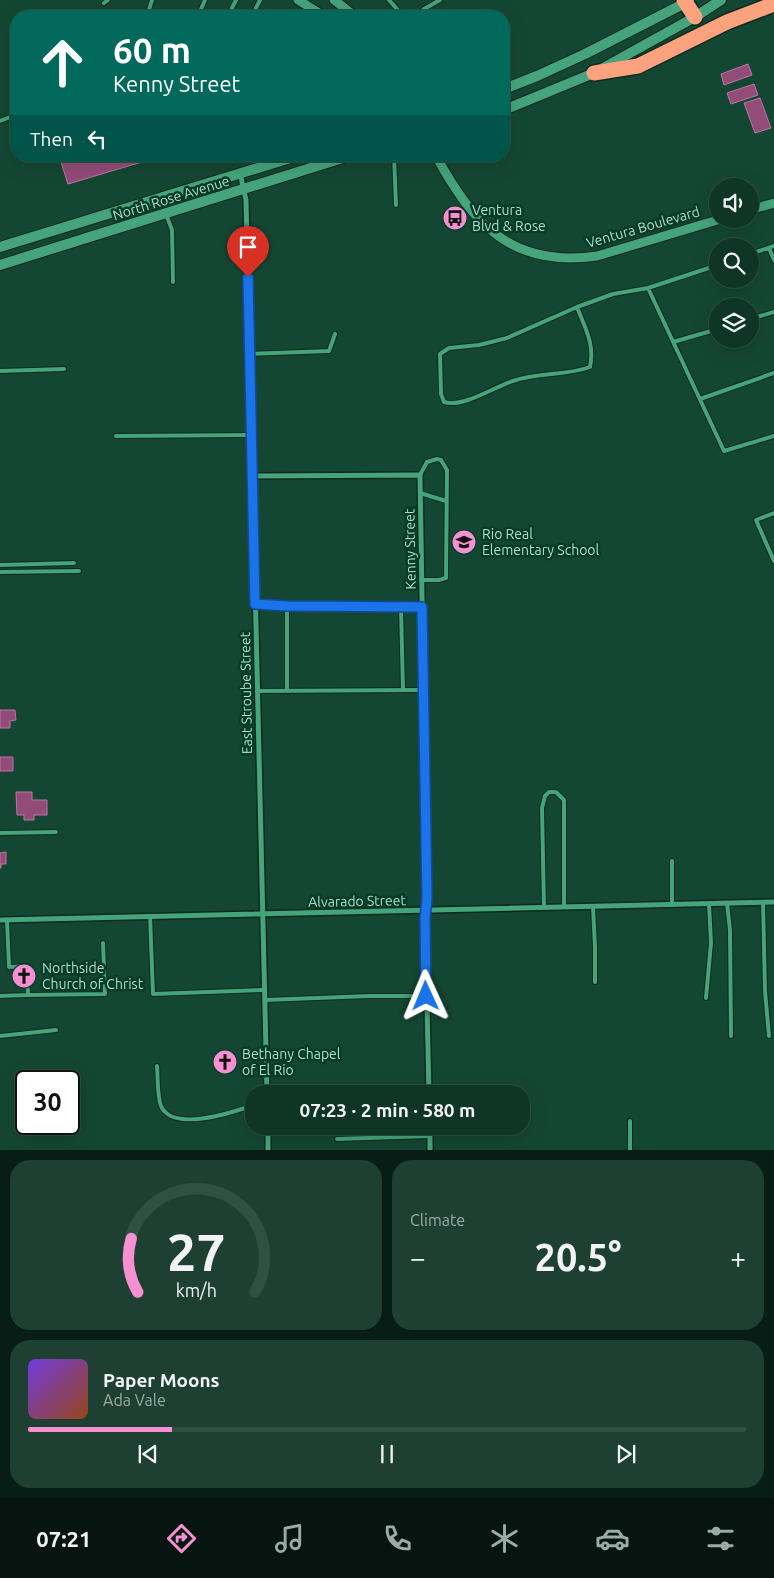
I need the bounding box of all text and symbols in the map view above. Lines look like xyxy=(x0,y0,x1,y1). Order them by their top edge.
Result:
icon: ahead xyxy=(30,30,95,95)
text: 60 m xyxy=(113,30,191,70)
text: Kenny Street xyxy=(113,71,240,96)
icon: left xyxy=(83,125,111,153)
text: Then xyxy=(30,128,73,150)
street label: North Rose Avenue xyxy=(111,173,231,223)
map controls xyxy=(709,178,759,348)
button: sound xyxy=(709,178,759,228)
place label: Ventura Blvd & Rose xyxy=(472,202,546,234)
street label: Ventura Boulevard xyxy=(584,203,702,251)
bus stop icon: Ventura Blvd & Rose xyxy=(442,205,468,231)
pin xyxy=(227,226,269,277)
icon: arrive xyxy=(234,233,262,261)
button: search xyxy=(709,238,759,288)
button: layers xyxy=(709,298,759,348)
street label: Kenny Street xyxy=(401,508,419,590)
place label: Rio Real Elementary School xyxy=(482,526,600,558)
school or university icon: Rio Real Elementary School xyxy=(451,529,477,555)
street label: East Stroube Street xyxy=(237,631,255,754)
street label: Alvarado Street xyxy=(308,892,407,910)
place label: Northside Church of Christ xyxy=(42,960,144,992)
church icon: Northside Church of Christ xyxy=(11,963,37,989)
position arrow xyxy=(399,969,451,1021)
place label: Bethany Chapel of El Rio xyxy=(242,1046,341,1078)
church icon: Bethany Chapel of El Rio xyxy=(212,1049,238,1075)
speed limit sign: 30 xyxy=(15,1070,80,1135)
text: 07:23 · 2 min · 580 m xyxy=(300,1099,475,1121)
text: Climate xyxy=(410,1211,465,1229)
text: 27 xyxy=(167,1223,225,1281)
text: 20.5° xyxy=(534,1236,622,1278)
text: − xyxy=(410,1242,426,1273)
text: + xyxy=(730,1242,746,1273)
text: km/h xyxy=(175,1280,217,1300)
text: Paper Moons xyxy=(103,1369,220,1391)
text: Ada Vale xyxy=(103,1391,166,1409)
icon: previous xyxy=(134,1440,162,1468)
icon: pause xyxy=(373,1440,401,1468)
icon: next xyxy=(612,1440,640,1468)
icon: directions xyxy=(164,1521,199,1556)
icon: music xyxy=(272,1521,307,1556)
icon: phone xyxy=(380,1521,415,1556)
icon: climate xyxy=(487,1521,522,1556)
icon: car xyxy=(595,1521,630,1556)
icon: filters xyxy=(703,1521,738,1556)
text: 07:21 xyxy=(36,1526,91,1551)

